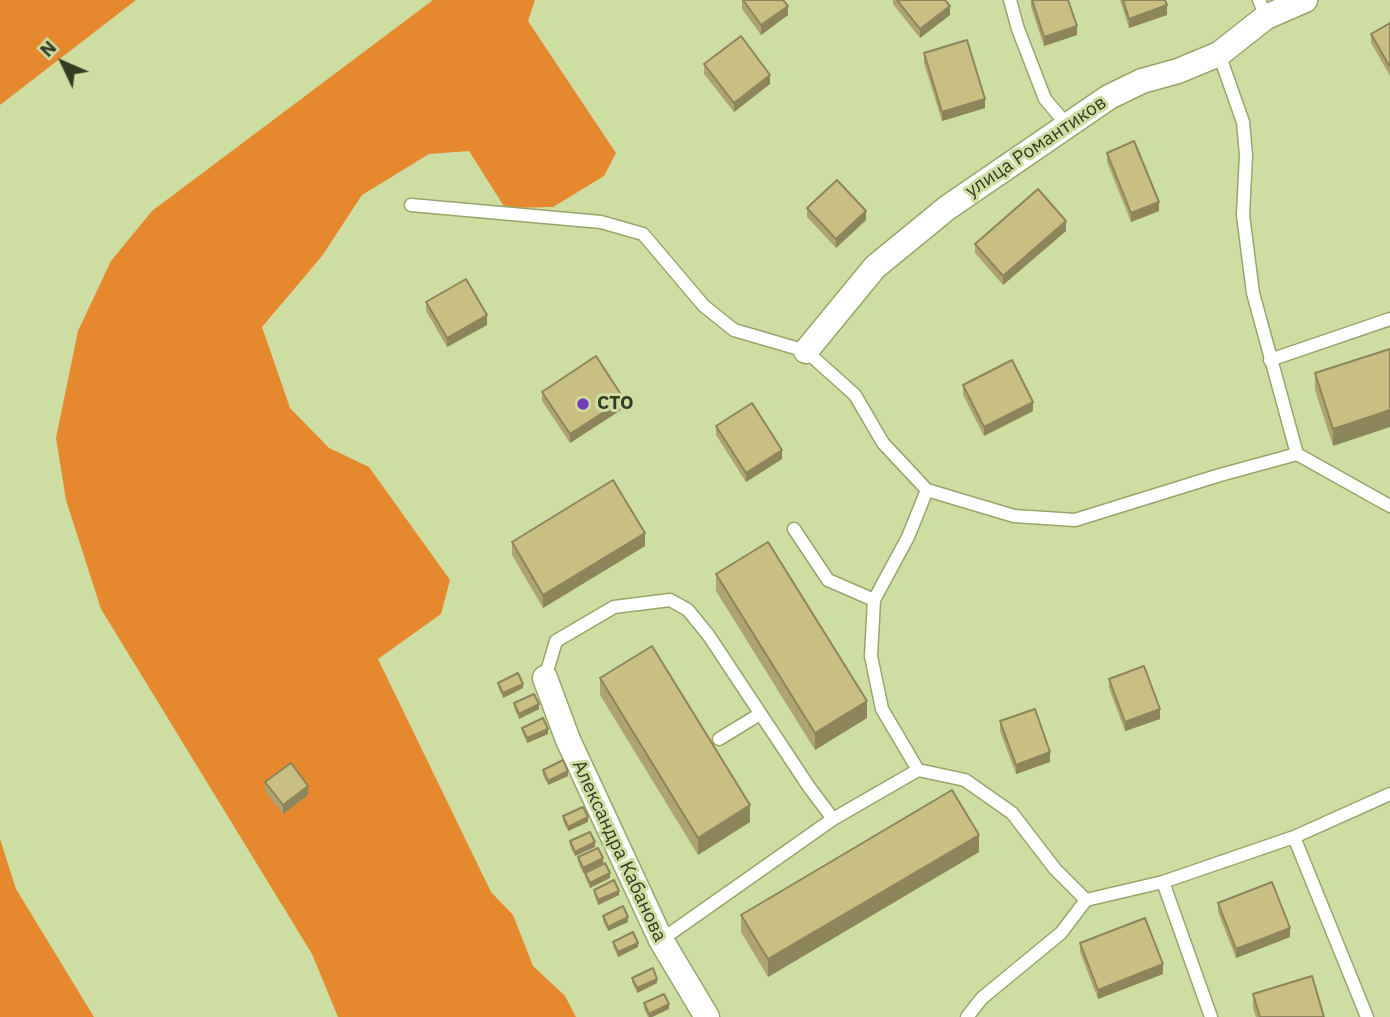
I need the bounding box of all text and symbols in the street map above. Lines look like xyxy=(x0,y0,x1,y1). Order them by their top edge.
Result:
north arrow xyxy=(28,28,98,98)
text: N xyxy=(34,35,61,62)
street label: улица Романтиков xyxy=(961,91,1111,203)
place label: СТО xyxy=(597,393,634,415)
marker: СТО xyxy=(575,396,591,412)
street label: Александра Кабанова xyxy=(567,757,671,945)

